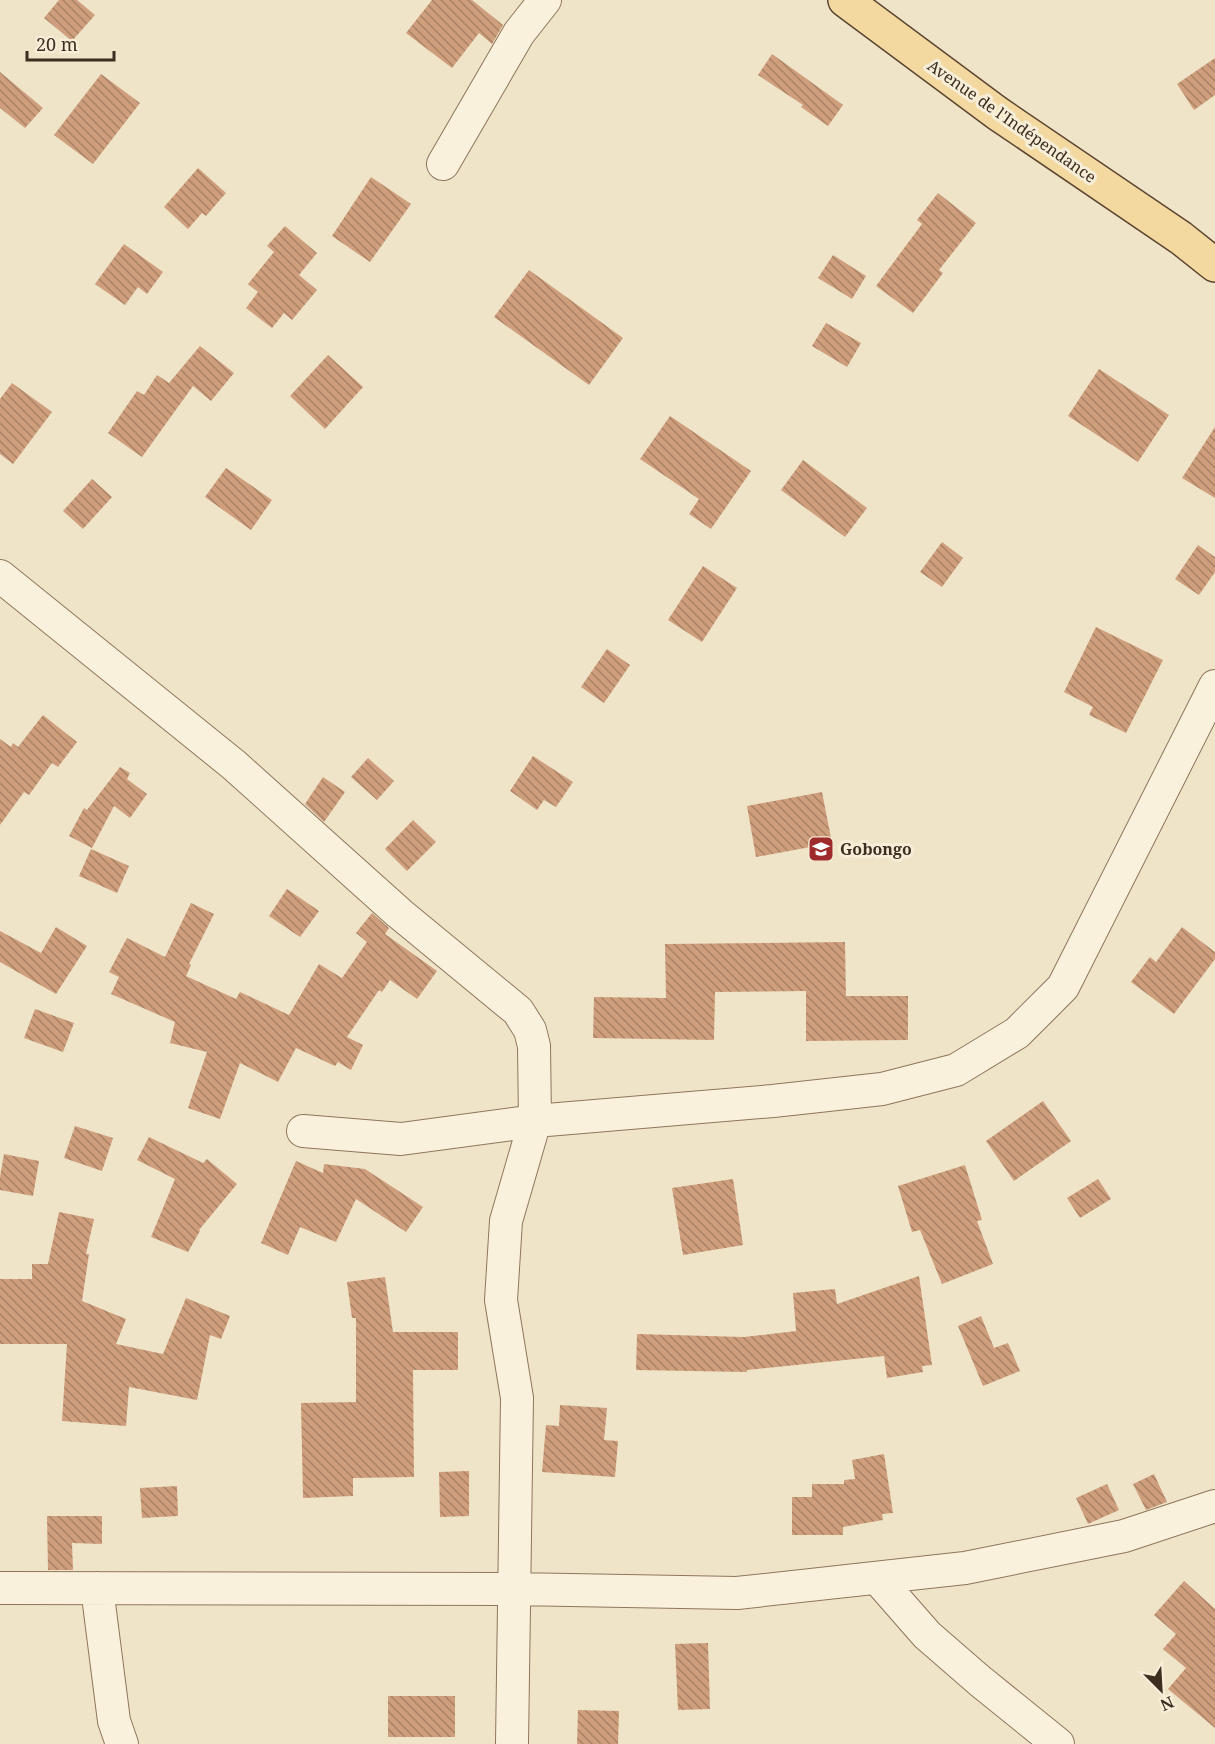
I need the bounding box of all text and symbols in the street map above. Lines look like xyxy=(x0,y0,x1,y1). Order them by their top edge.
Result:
scale bar xyxy=(27,24,114,62)
text: 20 m xyxy=(36,32,78,56)
street label: Avenue de l'Indépendance xyxy=(923,54,1101,188)
school or university icon: Gobongo xyxy=(806,834,836,864)
place label: Gobongo xyxy=(840,838,912,860)
north arrow xyxy=(1131,1660,1191,1720)
text: N xyxy=(1157,1691,1177,1716)

